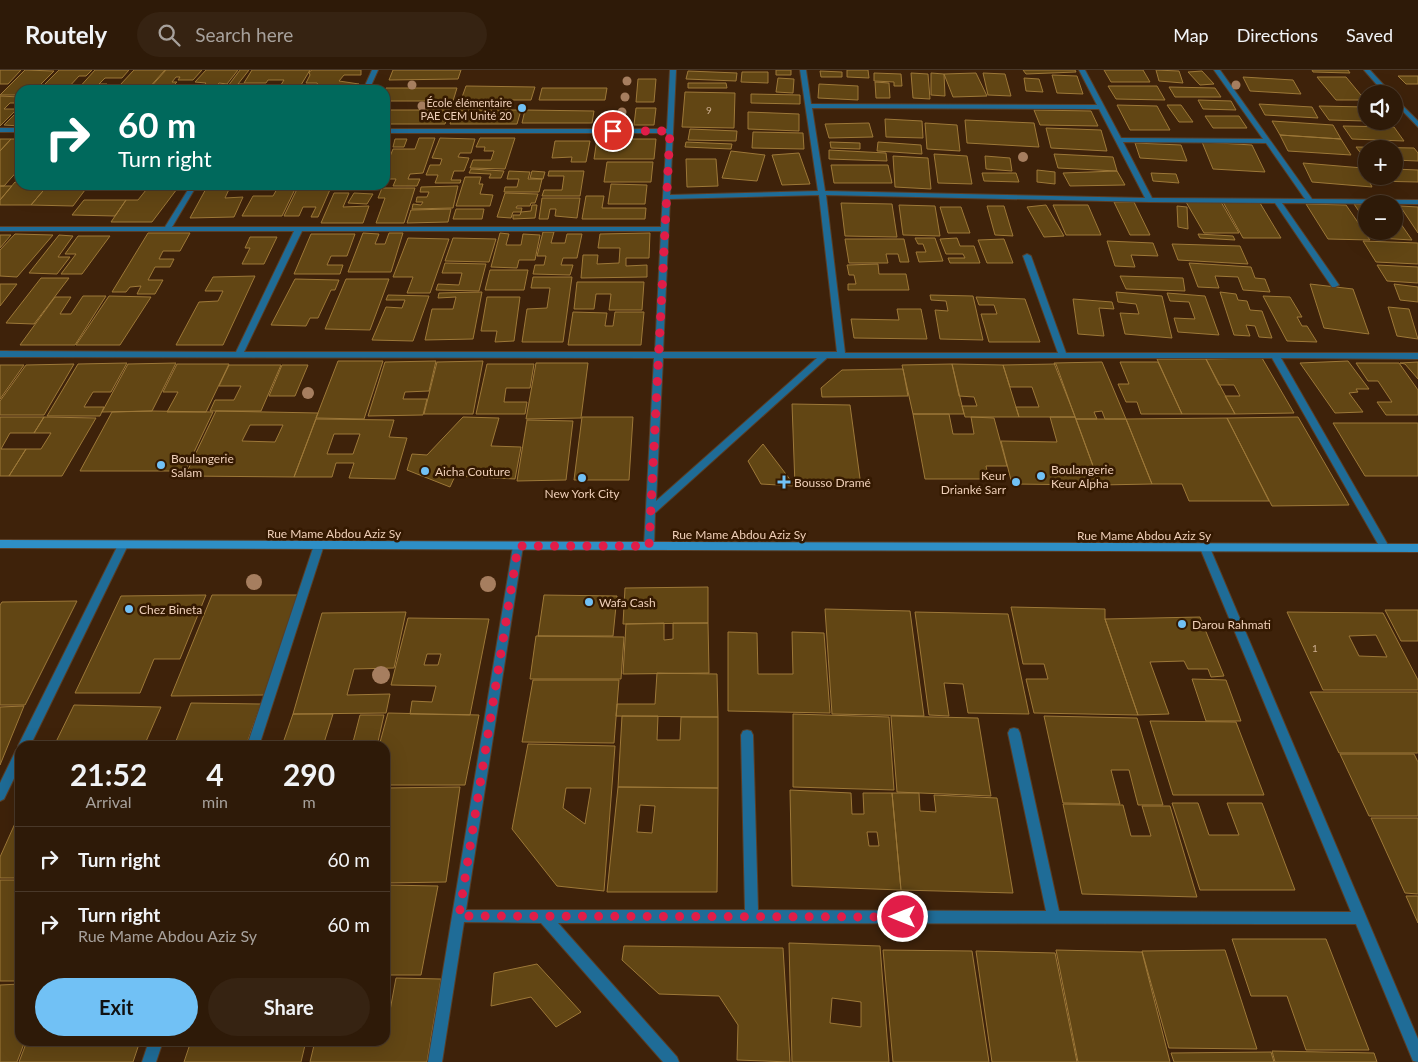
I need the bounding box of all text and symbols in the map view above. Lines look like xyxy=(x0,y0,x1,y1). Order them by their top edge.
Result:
search box xyxy=(137,12,487,57)
text: Routely xyxy=(25,20,107,49)
icon: search xyxy=(155,21,183,49)
text: Search here xyxy=(195,23,293,46)
text: Map xyxy=(1173,24,1209,46)
text: Directions xyxy=(1237,24,1318,46)
text: Saved xyxy=(1346,24,1393,46)
map controls xyxy=(1358,85,1403,240)
button: sound xyxy=(1358,85,1403,130)
place label: École élémentaire PAE CEM Unité 20 xyxy=(421,96,513,122)
marker: École élémentaire PAE CEM Unité 20 xyxy=(516,102,528,114)
text: 60 m xyxy=(118,103,196,145)
house number: 9 xyxy=(706,104,712,116)
icon: right xyxy=(35,105,100,170)
pin xyxy=(592,110,634,152)
icon: arrive xyxy=(599,117,627,145)
button: + xyxy=(1358,140,1403,185)
text: Turn right xyxy=(118,145,212,172)
button: − xyxy=(1358,195,1403,240)
place label: Boulangerie Salam xyxy=(171,451,234,480)
marker: Boulangerie Salam xyxy=(155,459,167,471)
place label: Boulangerie Keur Alpha xyxy=(1051,462,1114,491)
place label: Aicha Couture xyxy=(435,464,510,479)
marker: Aicha Couture xyxy=(419,465,431,477)
place label: Keur Drianké Sarr xyxy=(941,468,1007,497)
marker: Boulangerie Keur Alpha xyxy=(1035,470,1047,482)
marker: New York City xyxy=(576,472,588,484)
place label: Bousso Dramé xyxy=(794,475,871,490)
marker: Bousso Dramé xyxy=(778,476,790,488)
marker: Keur Drianké Sarr xyxy=(1010,476,1022,488)
place label: New York City xyxy=(545,486,620,501)
street label: Rue Mame Abdou Aziz Sy xyxy=(267,526,402,541)
street label: Rue Mame Abdou Aziz Sy xyxy=(672,527,807,542)
street label: Rue Mame Abdou Aziz Sy xyxy=(1077,528,1212,543)
place label: Wafa Cash xyxy=(599,595,656,610)
marker: Wafa Cash xyxy=(583,596,595,608)
place label: Chez Bineta xyxy=(139,602,202,617)
marker: Chez Bineta xyxy=(123,603,135,615)
place label: Darou Rahmati xyxy=(1192,617,1271,632)
marker: Darou Rahmati xyxy=(1176,618,1188,630)
house number: 1 xyxy=(1312,642,1318,654)
text: 21:52 xyxy=(70,756,147,792)
text: 4 xyxy=(206,756,224,792)
text: 290 xyxy=(283,756,335,792)
text: Arrival xyxy=(85,792,132,811)
text: min xyxy=(202,792,228,811)
text: m xyxy=(302,792,316,811)
icon: right xyxy=(35,845,63,873)
text: Turn right xyxy=(78,848,160,871)
text: 60 m xyxy=(327,848,370,871)
position arrow xyxy=(876,890,928,942)
text: Turn right xyxy=(78,903,160,926)
icon: right xyxy=(35,910,63,938)
text: 60 m xyxy=(327,913,370,936)
text: Rue Mame Abdou Aziz Sy xyxy=(78,926,257,945)
button: Exit xyxy=(35,978,198,1036)
button: Share xyxy=(208,978,370,1036)

